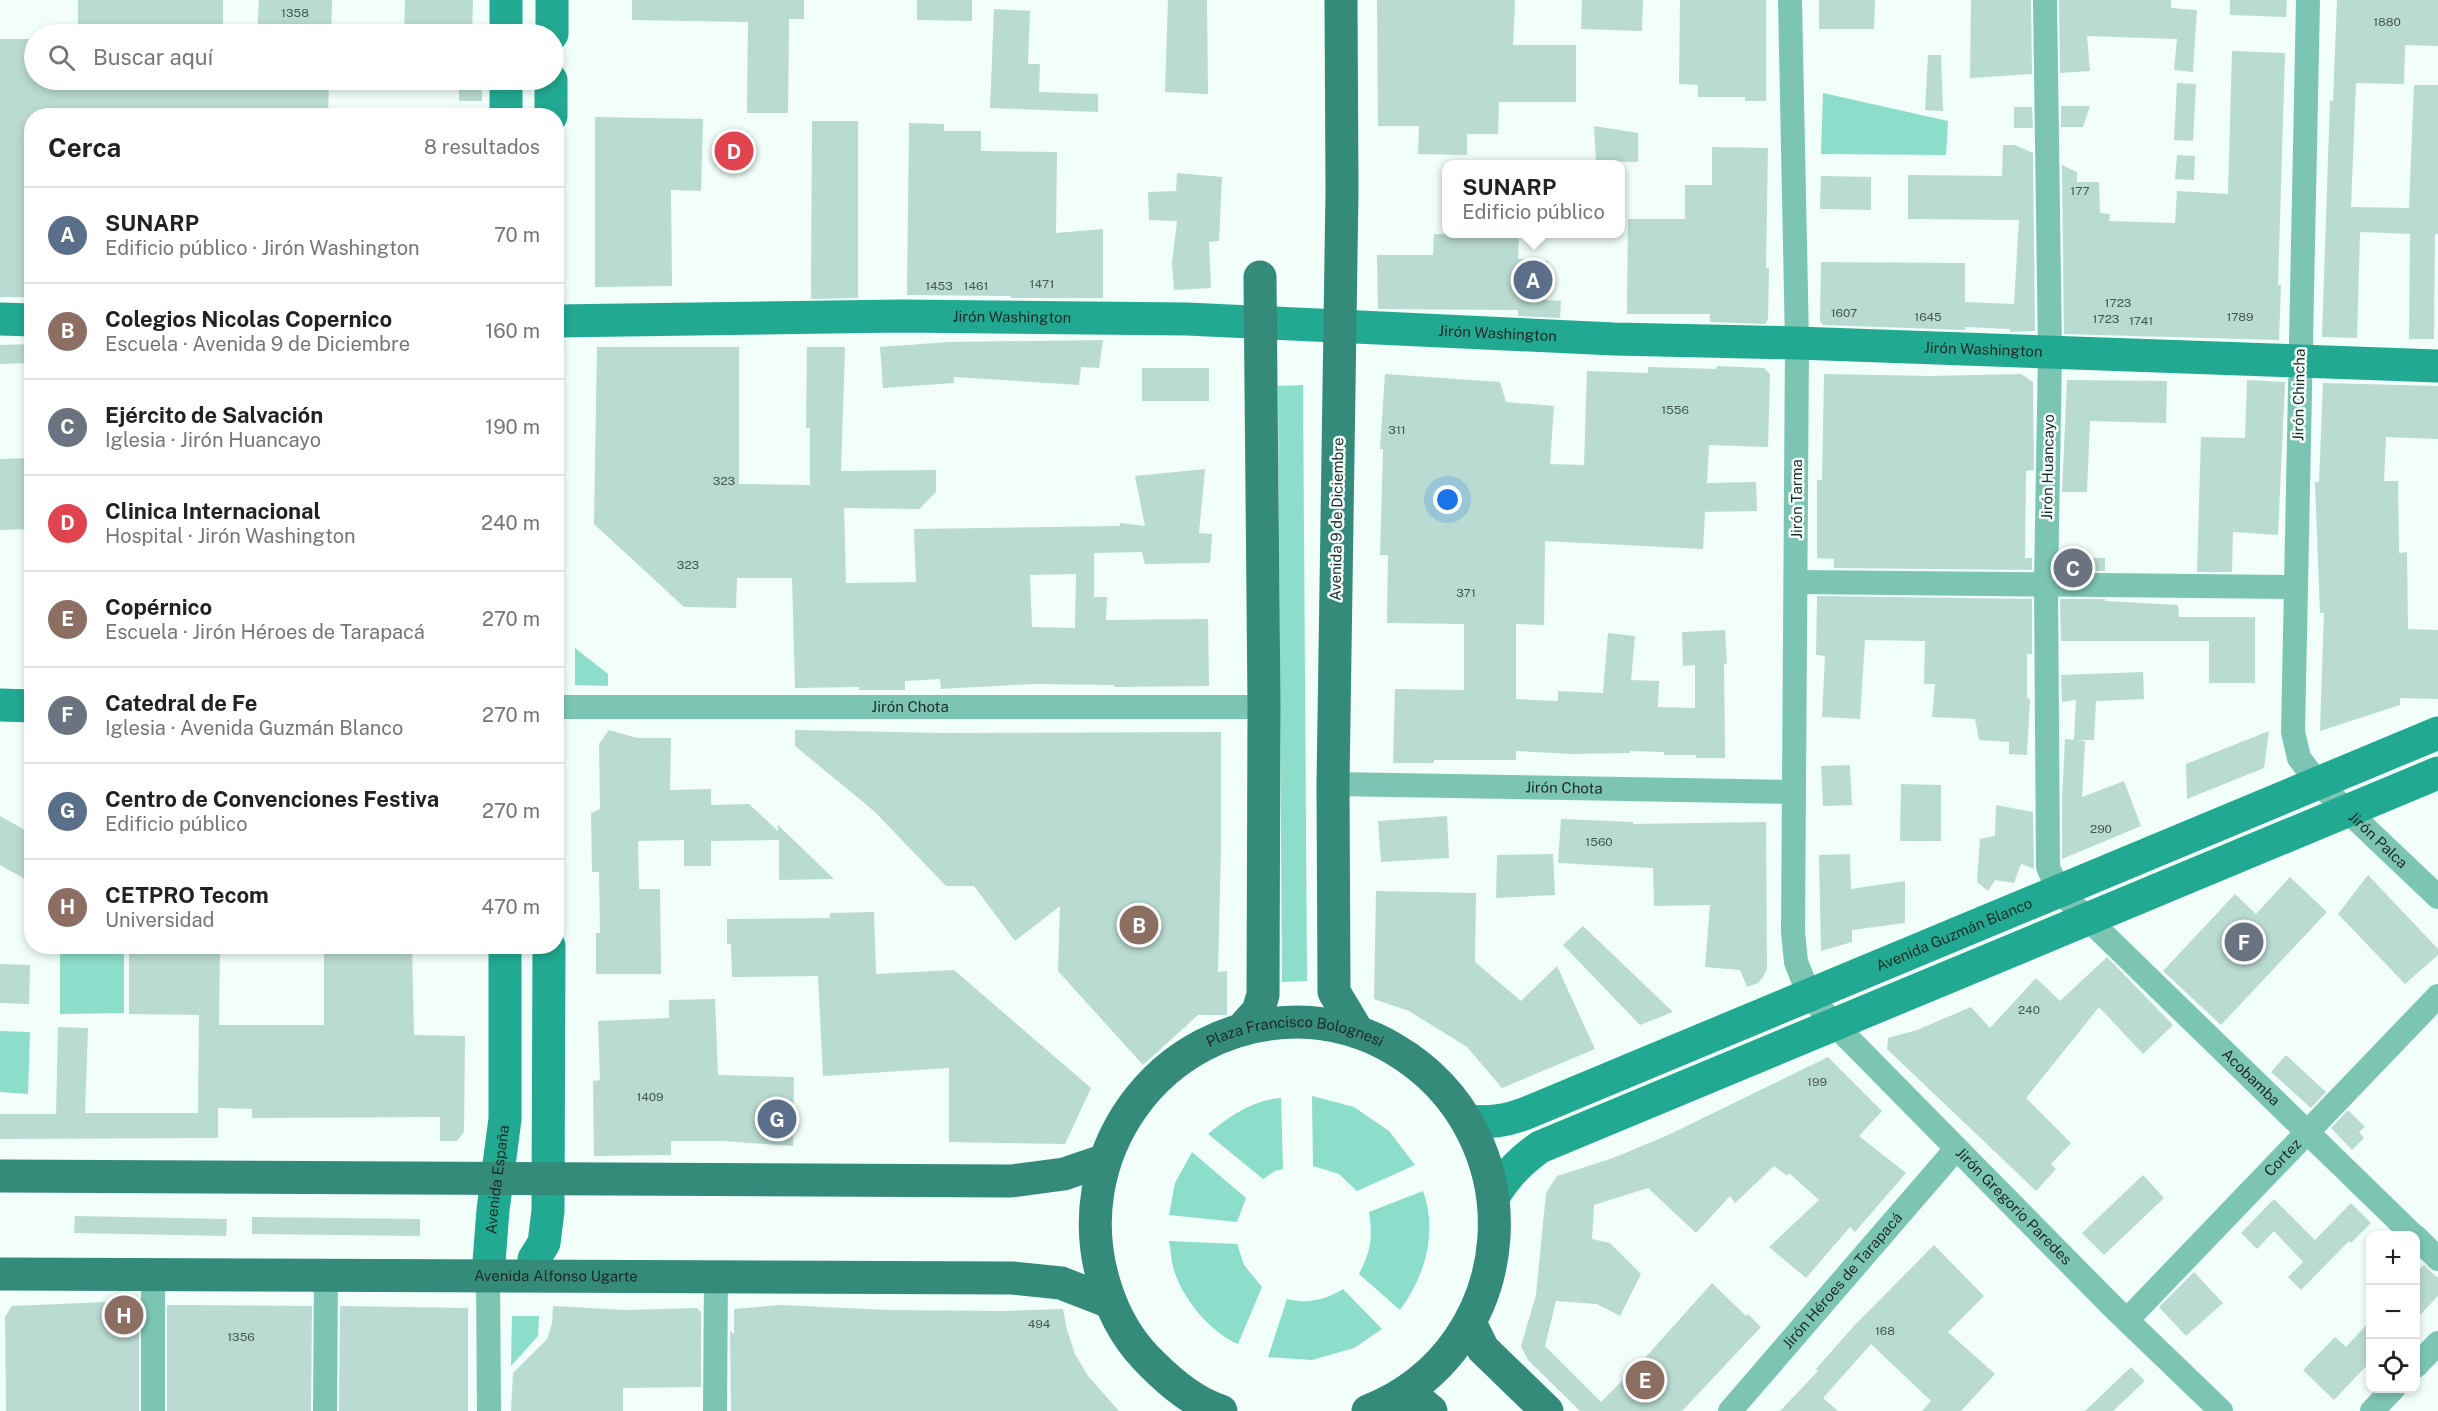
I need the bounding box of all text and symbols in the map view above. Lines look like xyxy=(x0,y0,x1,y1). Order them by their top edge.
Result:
house number: 1358 xyxy=(281,6,309,20)
house number: 1880 xyxy=(2373,15,2401,29)
search box xyxy=(24,24,564,90)
icon: search xyxy=(45,41,78,74)
text: Buscar aquí xyxy=(93,44,213,70)
pin: D xyxy=(714,128,754,174)
text: Cerca xyxy=(48,132,121,163)
text: 8 resultados xyxy=(424,135,540,159)
popup xyxy=(1442,160,1625,238)
text: SUNARP xyxy=(1462,174,1556,200)
house number: 177 xyxy=(2070,184,2090,198)
text: Edificio público xyxy=(1462,200,1605,224)
text: SUNARP xyxy=(105,210,199,236)
text: A xyxy=(60,223,75,247)
text: 70 m xyxy=(494,223,540,247)
text: Edificio público · Jirón Washington xyxy=(105,236,420,260)
pin: A xyxy=(1514,258,1552,302)
house number: 1471 xyxy=(1030,277,1054,291)
house number: 1453 xyxy=(925,279,953,293)
house number: 1461 xyxy=(964,279,988,293)
house number: 1723 xyxy=(2105,296,2131,310)
text: Colegios Nicolas Copernico xyxy=(105,306,392,332)
house number: 1607 xyxy=(1831,306,1857,320)
street label: Jirón Washington xyxy=(953,308,1071,326)
house number: 1645 xyxy=(1914,310,1942,324)
house number: 1789 xyxy=(2226,310,2254,324)
house number: 1723 xyxy=(2093,312,2119,326)
house number: 1741 xyxy=(2129,314,2153,328)
text: B xyxy=(61,319,74,343)
text: 160 m xyxy=(485,319,540,343)
street label: Jirón Washington xyxy=(1438,322,1557,344)
text: Escuela · Avenida 9 de Diciembre xyxy=(105,332,410,356)
street label: Jirón Washington xyxy=(1924,339,2043,360)
street label: Jirón Chincha xyxy=(2289,349,2308,441)
text: Ejército de Salvación xyxy=(105,402,323,428)
house number: 1556 xyxy=(1661,403,1689,417)
street label: Jirón Huancayo xyxy=(2038,414,2057,520)
text: C xyxy=(60,415,75,439)
text: 190 m xyxy=(485,415,540,439)
house number: 311 xyxy=(1388,423,1406,437)
text: Iglesia · Jirón Huancayo xyxy=(105,428,321,452)
street label: Avenida 9 de Diciembre xyxy=(1327,437,1346,601)
street label: Jirón Tarma xyxy=(1788,459,1805,539)
house number: 323 xyxy=(713,474,735,488)
your location xyxy=(1433,485,1462,514)
text: Clinica Internacional xyxy=(105,498,321,524)
text: D xyxy=(60,511,75,535)
text: 240 m xyxy=(481,511,540,535)
text: Hospital · Jirón Washington xyxy=(105,524,356,548)
pin: C xyxy=(2054,546,2092,590)
house number: 323 xyxy=(677,558,699,572)
house number: 371 xyxy=(1456,586,1476,600)
text: Copérnico xyxy=(105,594,212,620)
text: E xyxy=(61,607,74,631)
text: 270 m xyxy=(482,607,540,631)
text: Escuela · Jirón Héroes de Tarapacá xyxy=(105,620,425,644)
text: Catedral de Fe xyxy=(105,690,258,716)
street label: Jirón Chota xyxy=(871,698,949,715)
text: F xyxy=(61,703,74,727)
text: 270 m xyxy=(482,703,540,727)
text: Iglesia · Avenida Guzmán Blanco xyxy=(105,716,403,740)
street label: Jirón Chota xyxy=(1525,778,1603,797)
text: Centro de Convenciones Festiva xyxy=(105,786,439,812)
text: G xyxy=(60,799,75,823)
text: 270 m xyxy=(482,799,540,823)
street label: Jirón Palca xyxy=(2346,808,2411,871)
text: Edificio público xyxy=(105,812,247,836)
house number: 290 xyxy=(2090,822,2112,836)
house number: 1560 xyxy=(1585,835,1613,849)
text: CETPRO Tecom xyxy=(105,882,269,908)
street label: Avenida Guzmán Blanco xyxy=(1873,894,2035,974)
text: H xyxy=(60,895,75,919)
text: 470 m xyxy=(481,895,540,919)
pin: B xyxy=(1120,902,1158,948)
text: Universidad xyxy=(105,908,214,932)
pin: F xyxy=(2224,920,2264,964)
house number: 240 xyxy=(2018,1003,2040,1017)
text: Plaza Francisco Bolognesi xyxy=(1203,1013,1386,1050)
street label: Plaza Francisco Bolognesi xyxy=(1204,1037,1386,1055)
street label: Acobamba xyxy=(2219,1045,2284,1109)
house number: 199 xyxy=(1807,1075,1827,1089)
house number: 1409 xyxy=(636,1090,664,1104)
pin: G xyxy=(758,1096,796,1142)
street label: Avenida España xyxy=(482,1124,512,1235)
street label: Cortez xyxy=(2261,1135,2304,1180)
street label: Jirón Gregorio Paredes xyxy=(1953,1144,2075,1268)
street label: Jirón Héroes de Tarapacá xyxy=(1779,1209,1905,1352)
map controls xyxy=(2366,1231,2420,1393)
button: + xyxy=(2366,1231,2420,1285)
street label: Avenida Alfonso Ugarte xyxy=(474,1267,638,1285)
button: − xyxy=(2366,1285,2420,1339)
pin: H xyxy=(104,1292,144,1338)
house number: 494 xyxy=(1028,1317,1051,1331)
house number: 168 xyxy=(1875,1324,1895,1338)
house number: 1356 xyxy=(227,1330,255,1344)
button: locate xyxy=(2366,1339,2420,1393)
pin: E xyxy=(1626,1358,1664,1402)

